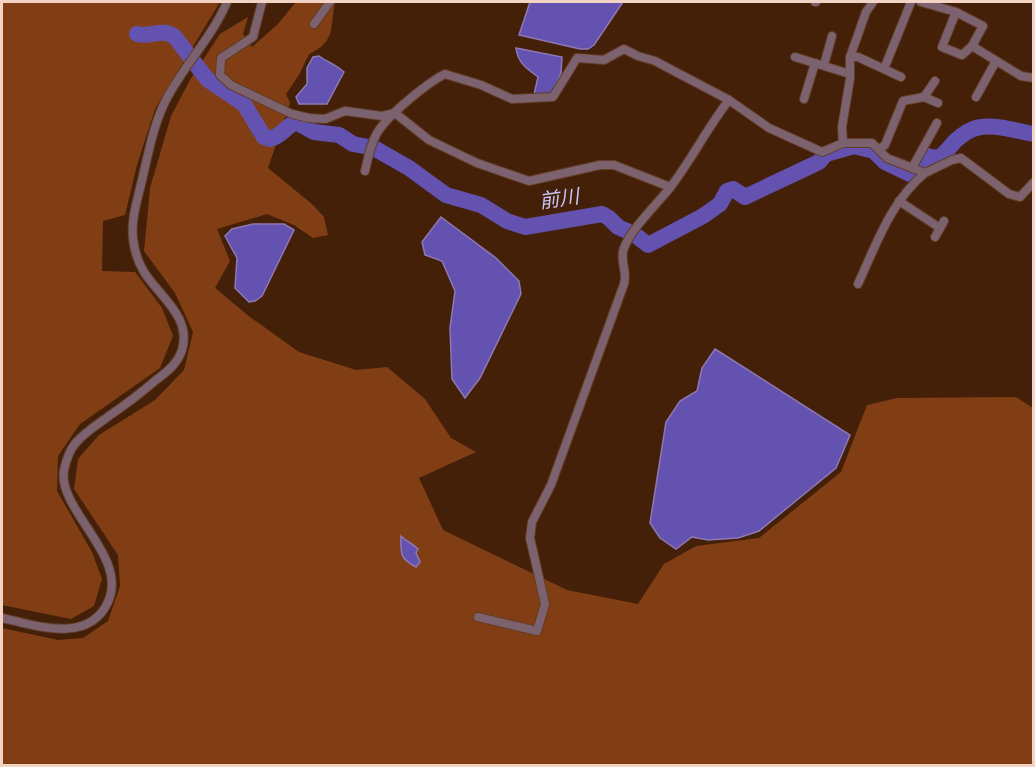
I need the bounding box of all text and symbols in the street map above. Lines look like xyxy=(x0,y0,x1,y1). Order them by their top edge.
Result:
water label: 前川 xyxy=(537,180,583,216)

